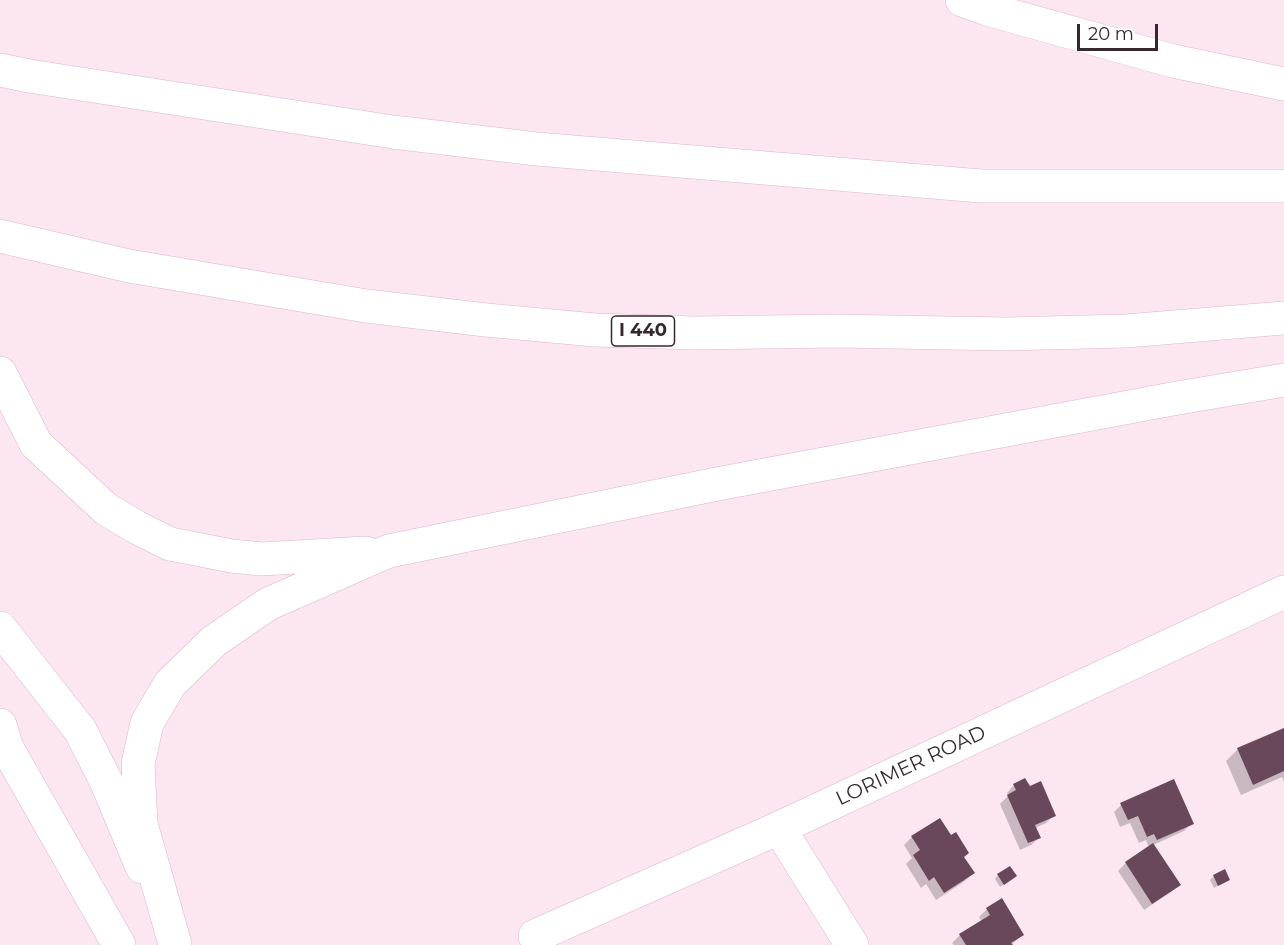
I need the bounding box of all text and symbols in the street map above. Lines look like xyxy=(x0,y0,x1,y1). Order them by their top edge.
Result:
scale bar xyxy=(1080,12,1161,50)
text: 20 m xyxy=(1088,23,1134,45)
road number: I 440 xyxy=(612,316,674,346)
street label: LORIMER ROAD xyxy=(832,721,990,811)

